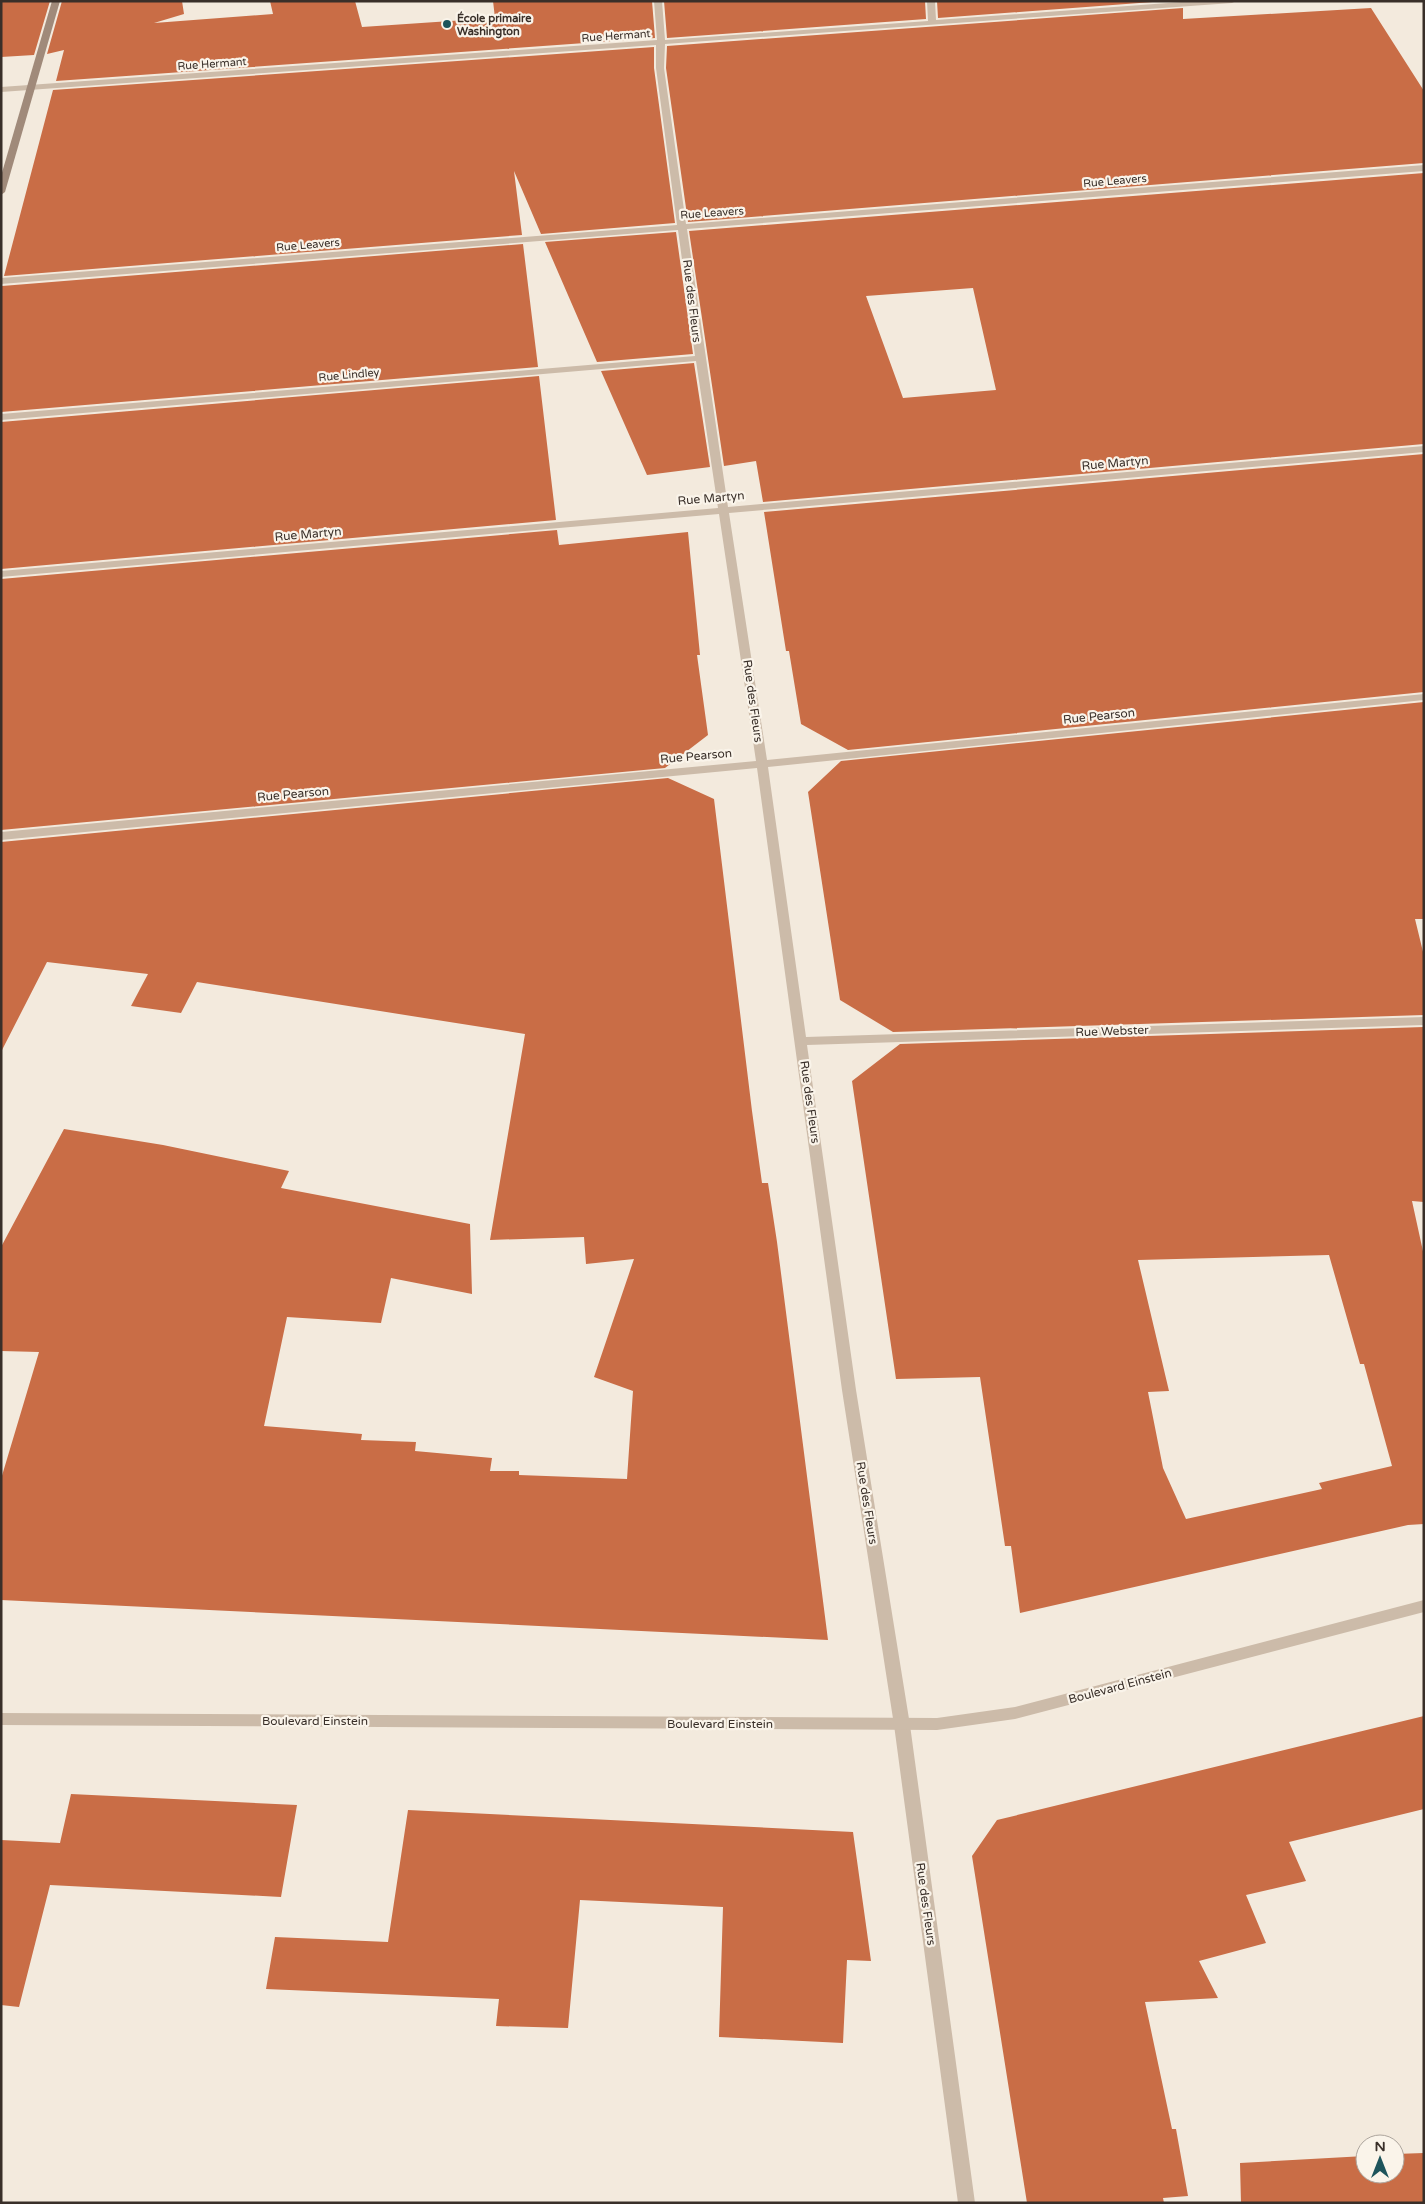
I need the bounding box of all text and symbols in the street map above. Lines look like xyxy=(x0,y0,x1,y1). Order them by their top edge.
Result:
place label: École primaire Washington xyxy=(457,11,532,39)
marker: École primaire Washington xyxy=(441,18,453,30)
street label: Rue Hermant xyxy=(581,27,651,45)
street label: Rue Hermant xyxy=(177,55,247,73)
street label: Rue Leavers xyxy=(1083,172,1147,190)
street label: Rue Leavers xyxy=(680,204,744,222)
street label: Rue Leavers xyxy=(276,236,340,254)
street label: Rue des Fleurs xyxy=(680,259,704,344)
street label: Rue Lindley xyxy=(318,366,380,384)
street label: Rue Martyn xyxy=(1081,453,1149,473)
street label: Rue Martyn xyxy=(677,488,745,508)
street label: Rue Martyn xyxy=(274,524,342,544)
street label: Rue des Fleurs xyxy=(740,659,766,744)
street label: Rue Pearson xyxy=(1062,705,1136,727)
street label: Rue Pearson xyxy=(659,746,733,766)
street label: Rue Pearson xyxy=(256,784,330,804)
street label: Rue Webster xyxy=(1075,1023,1149,1039)
street label: Rue des Fleurs xyxy=(797,1060,823,1145)
street label: Rue des Fleurs xyxy=(854,1461,880,1546)
street label: Boulevard Einstein xyxy=(1067,1666,1173,1706)
street label: Boulevard Einstein xyxy=(262,1714,368,1728)
street label: Boulevard Einstein xyxy=(667,1717,773,1731)
street label: Rue des Fleurs xyxy=(913,1862,939,1947)
north arrow xyxy=(1355,2134,1405,2184)
text: N xyxy=(1374,2138,1386,2155)

